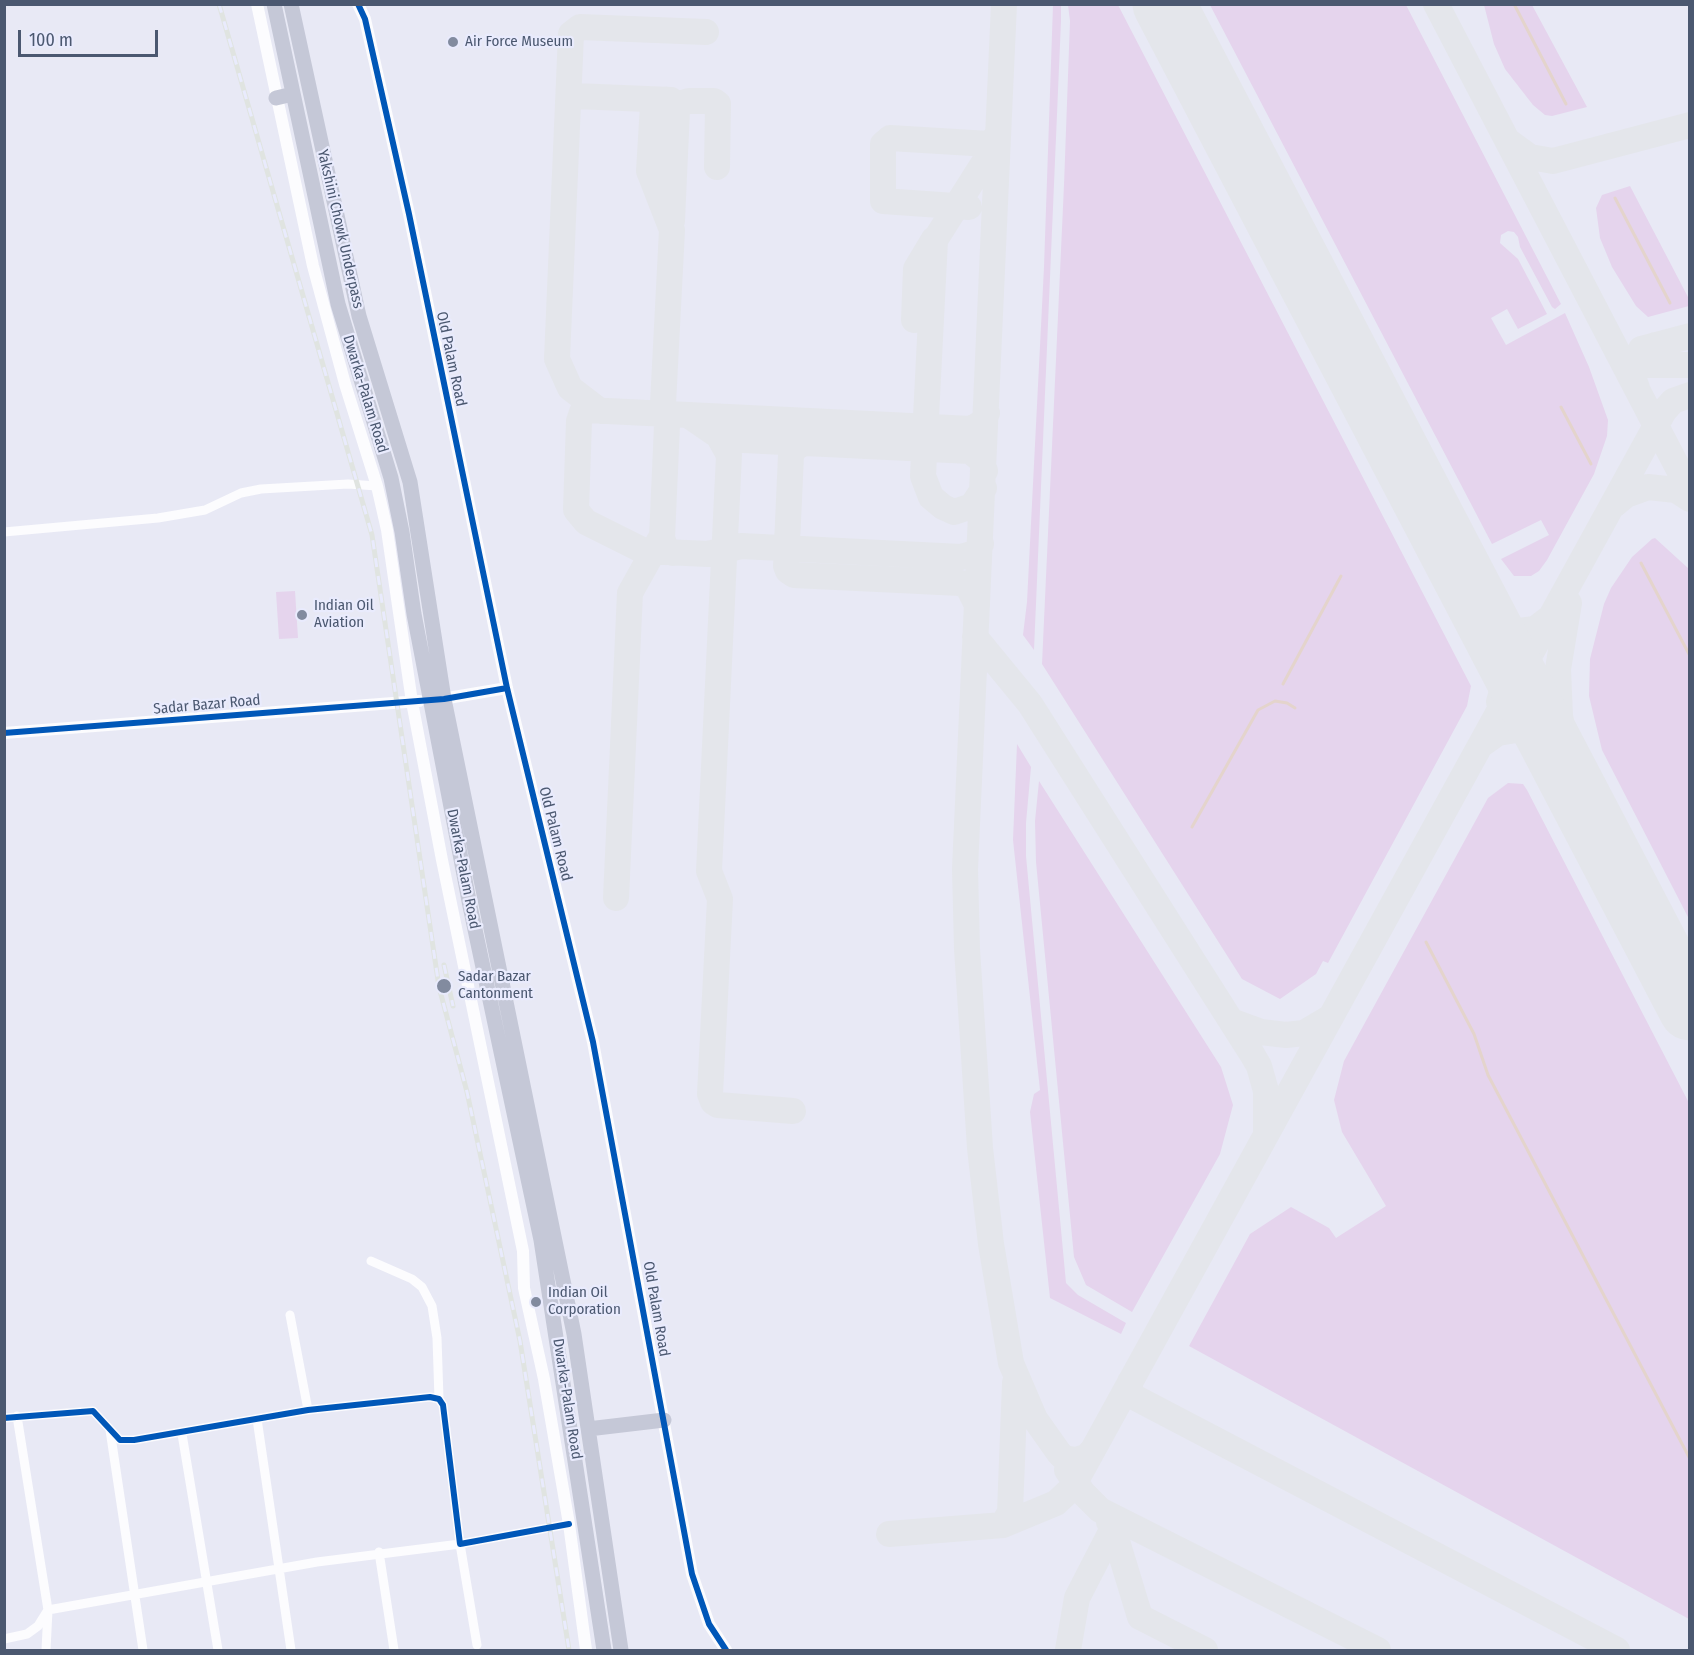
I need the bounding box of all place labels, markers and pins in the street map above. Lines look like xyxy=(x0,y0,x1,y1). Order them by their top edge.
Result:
place label: Air Force Museum xyxy=(465,33,573,51)
marker: Air Force Museum xyxy=(446,35,460,49)
place label: Indian Oil Aviation xyxy=(314,597,374,632)
marker: Indian Oil Aviation xyxy=(295,608,309,622)
place label: Sadar Bazar Cantonment xyxy=(458,968,533,1003)
marker: Sadar Bazar Cantonment xyxy=(435,977,453,995)
place label: Indian Oil Corporation xyxy=(548,1284,621,1319)
marker: Indian Oil Corporation xyxy=(529,1295,543,1309)

